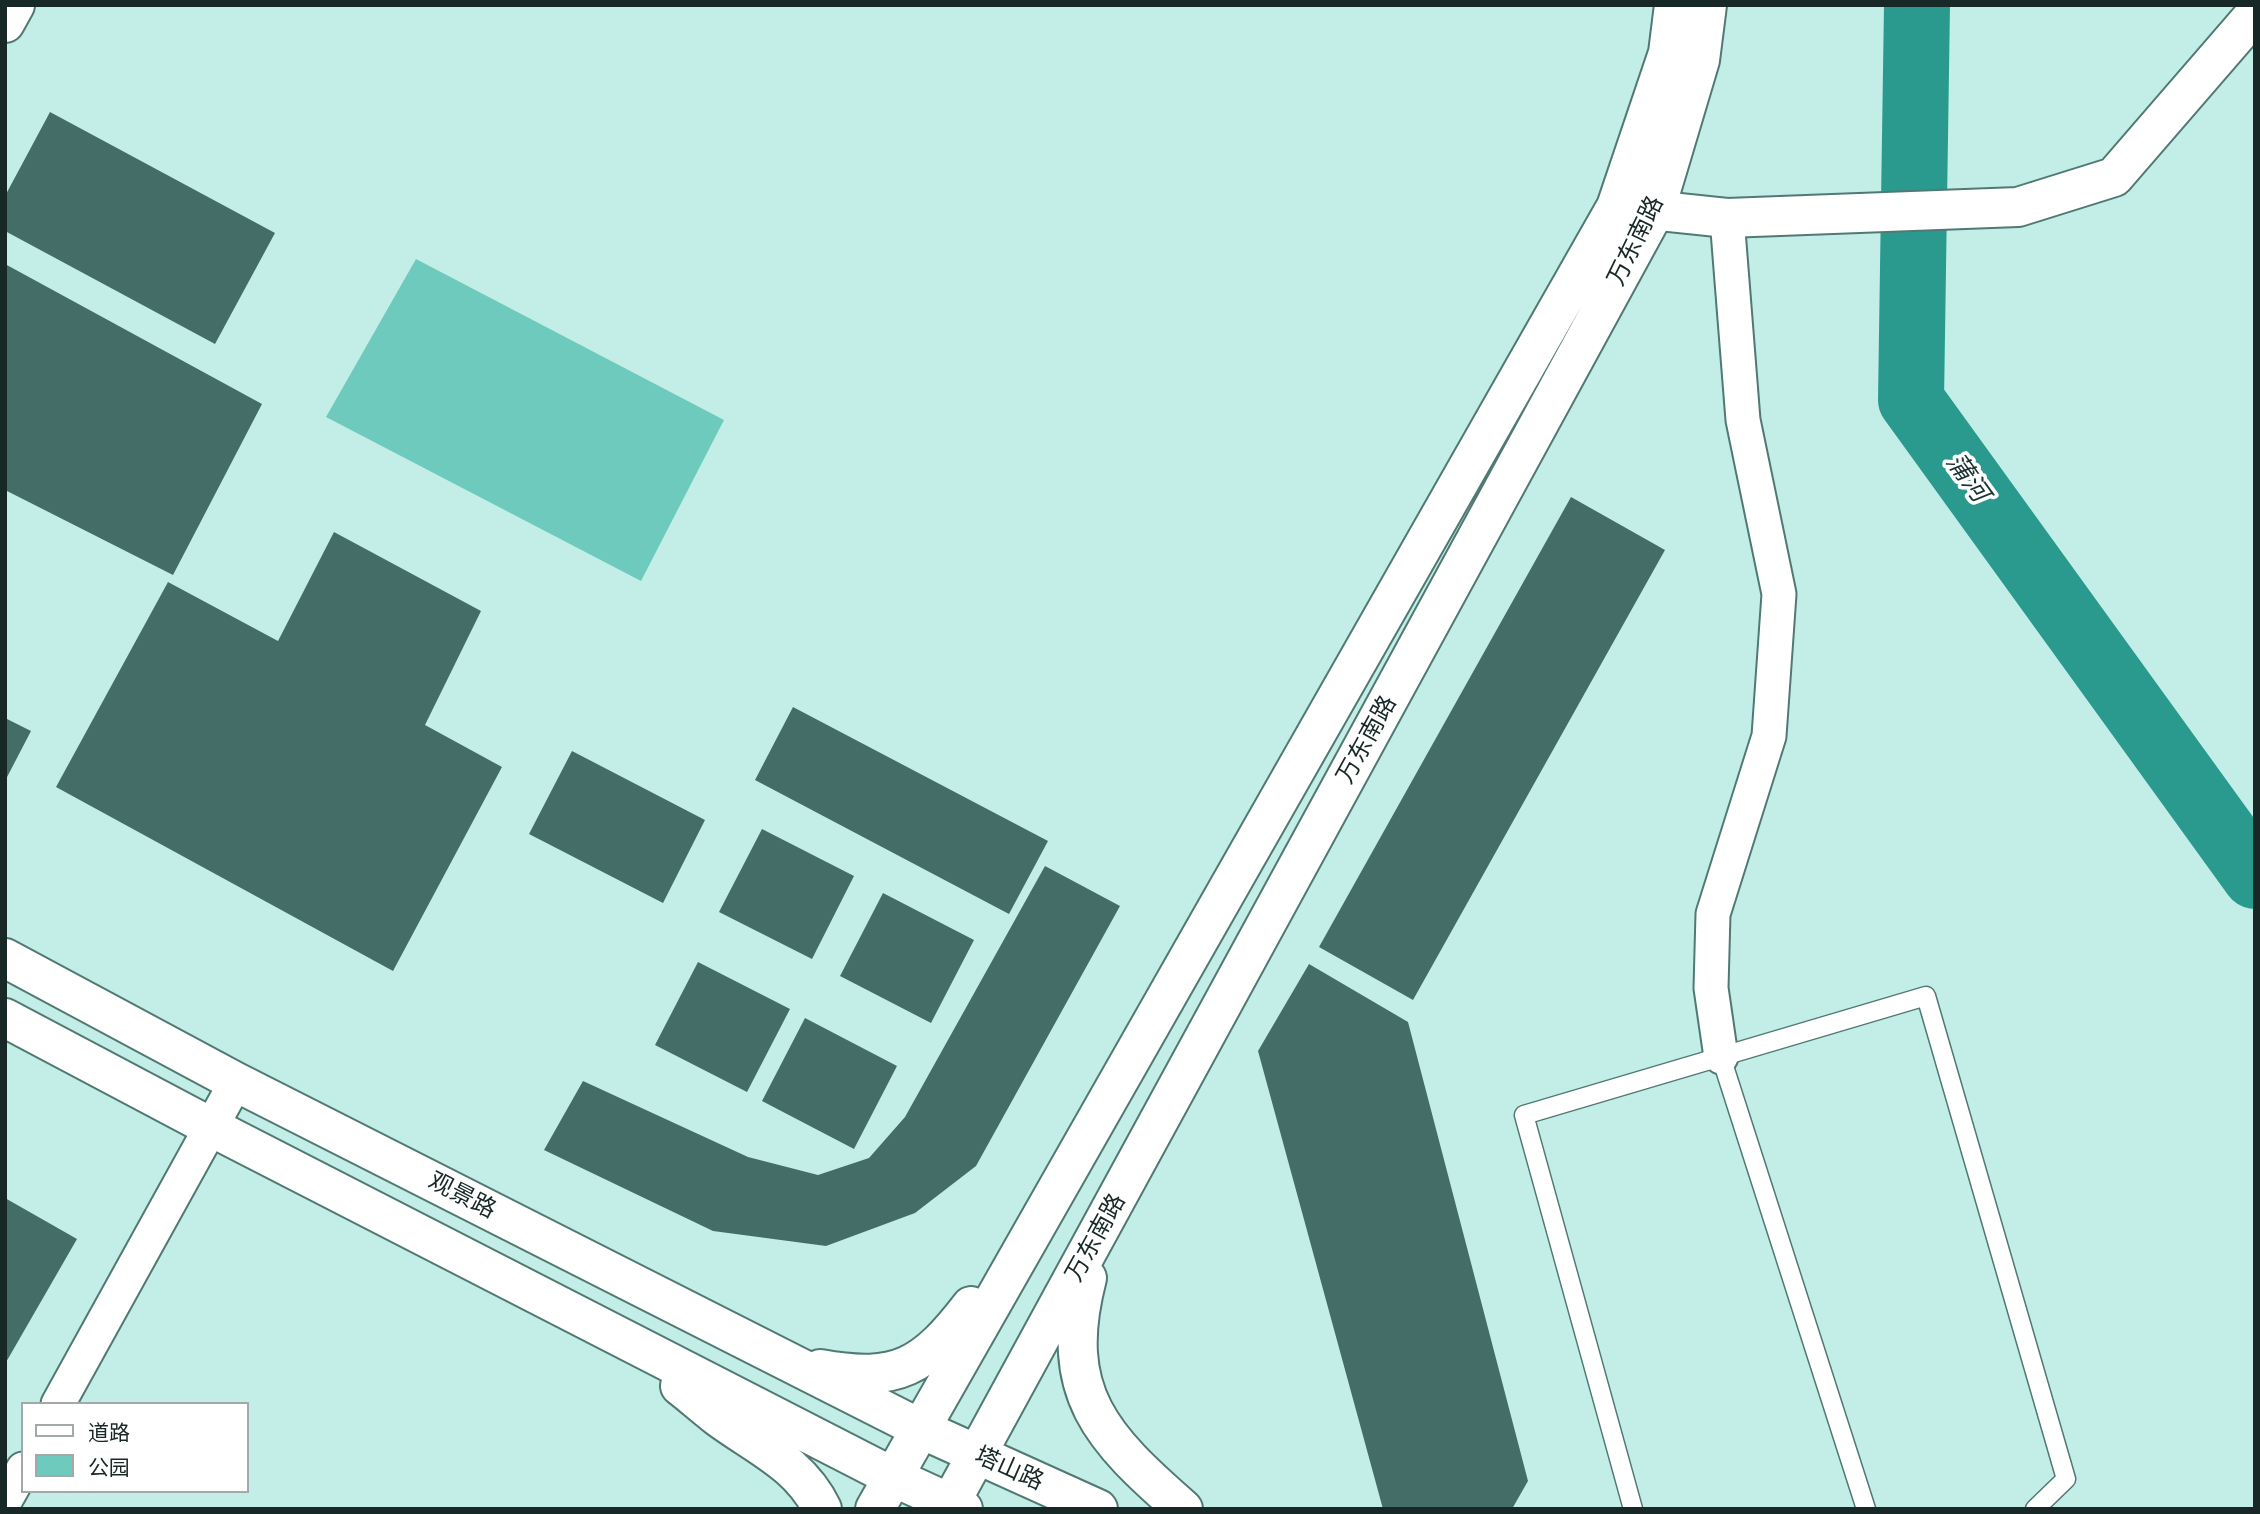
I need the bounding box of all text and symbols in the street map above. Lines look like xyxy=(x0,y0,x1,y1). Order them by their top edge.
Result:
street label: 万东南路 xyxy=(1602,192,1670,290)
water label: 蒲河 xyxy=(1939,448,1995,508)
street label: 万东南路 xyxy=(1331,691,1403,789)
street label: 观景路 xyxy=(423,1167,501,1225)
street label: 万东南路 xyxy=(1060,1189,1132,1287)
legend xyxy=(21,1402,248,1493)
text: 道路 xyxy=(88,1419,130,1446)
street label: 塔山路 xyxy=(970,1441,1048,1497)
text: 公园 xyxy=(88,1454,130,1481)

